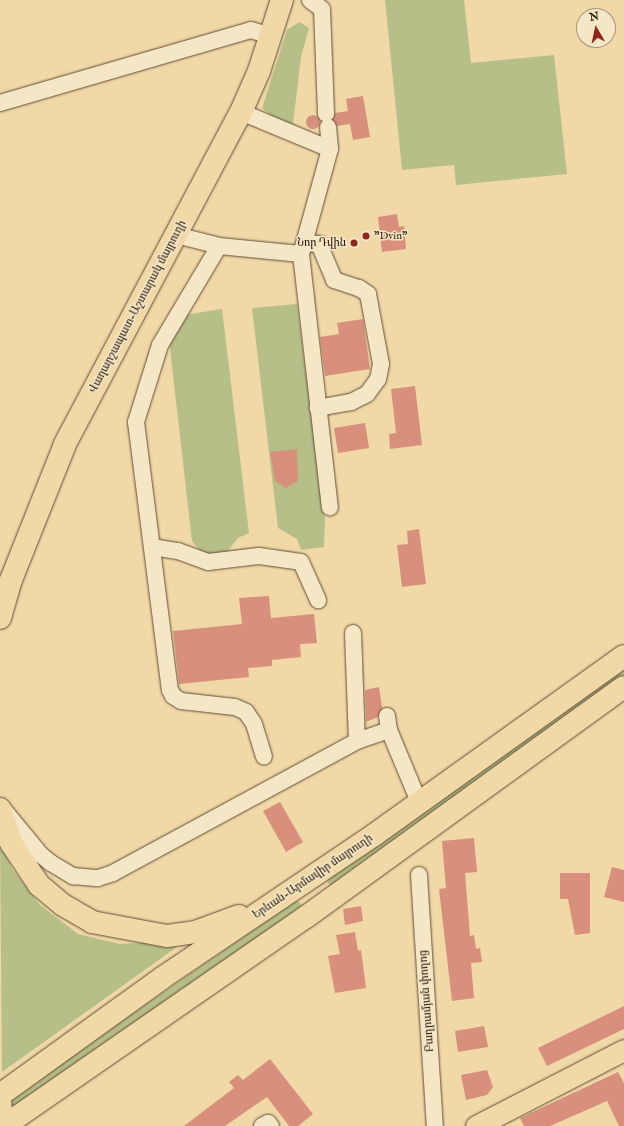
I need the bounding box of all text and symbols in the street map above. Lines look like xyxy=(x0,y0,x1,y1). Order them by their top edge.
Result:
north arrow xyxy=(576,8,616,48)
text: N xyxy=(588,9,600,25)
street label: Վաղարշապատ-Աշտարակ մայրուղի xyxy=(87,218,189,396)
place label: "Dvin" xyxy=(374,229,407,243)
marker: "Dvin" xyxy=(361,231,371,241)
place label: Նոր Դվին xyxy=(297,236,346,250)
marker: Նոր Դվին xyxy=(349,238,359,248)
street label: Երևան-Արմավիր մայրուղի xyxy=(251,832,375,922)
street label: Բաղրամյան փողոց xyxy=(417,950,437,1052)

